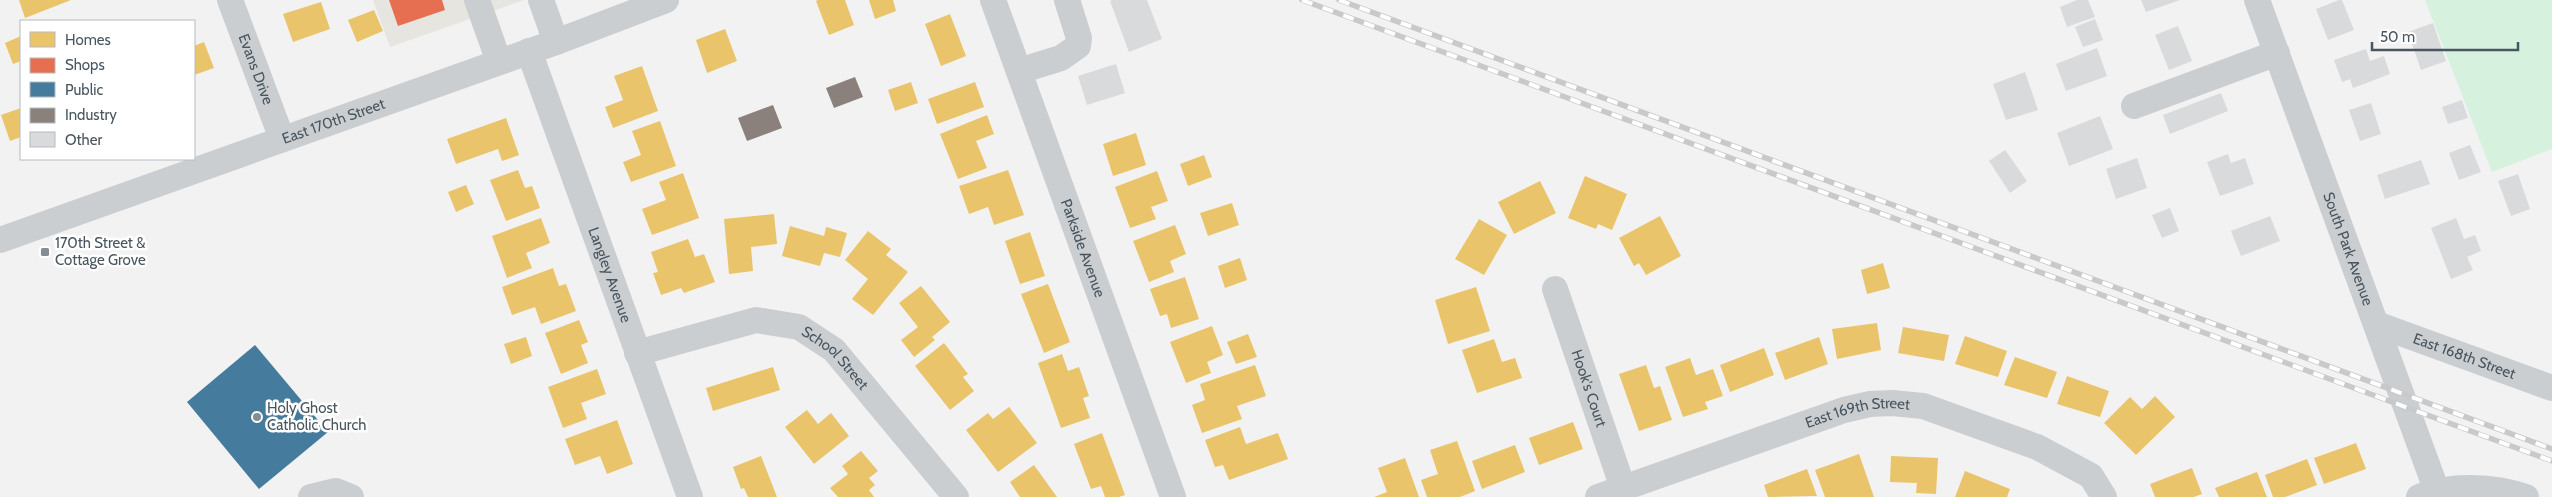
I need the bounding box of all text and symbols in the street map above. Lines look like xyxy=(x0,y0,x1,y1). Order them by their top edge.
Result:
legend xyxy=(20,20,195,160)
scale bar xyxy=(2372,20,2518,52)
text: 50 m xyxy=(2380,28,2415,46)
text: Homes xyxy=(65,31,111,49)
street label: Evans Drive xyxy=(234,31,277,108)
text: Shops xyxy=(65,56,105,74)
text: Public xyxy=(65,81,103,99)
street label: East 170th Street xyxy=(280,95,387,148)
text: Industry xyxy=(65,106,117,124)
text: Other xyxy=(65,131,102,149)
street label: South Park Avenue xyxy=(2319,190,2377,308)
street label: Parkside Avenue xyxy=(1057,197,1109,300)
street label: Langley Avenue xyxy=(584,225,635,325)
place label: 170th Street & Cottage Grove xyxy=(55,234,146,269)
marker: 170th Street & Cottage Grove xyxy=(39,246,51,258)
street label: School Street xyxy=(798,322,872,393)
street label: East 168th Street xyxy=(2411,329,2518,383)
street label: Hook's Court xyxy=(1567,347,1610,429)
street label: East 169th Street xyxy=(1803,394,1911,432)
place label: Holy Ghost Catholic Church xyxy=(267,399,366,434)
marker: Holy Ghost Catholic Church xyxy=(251,411,263,423)

